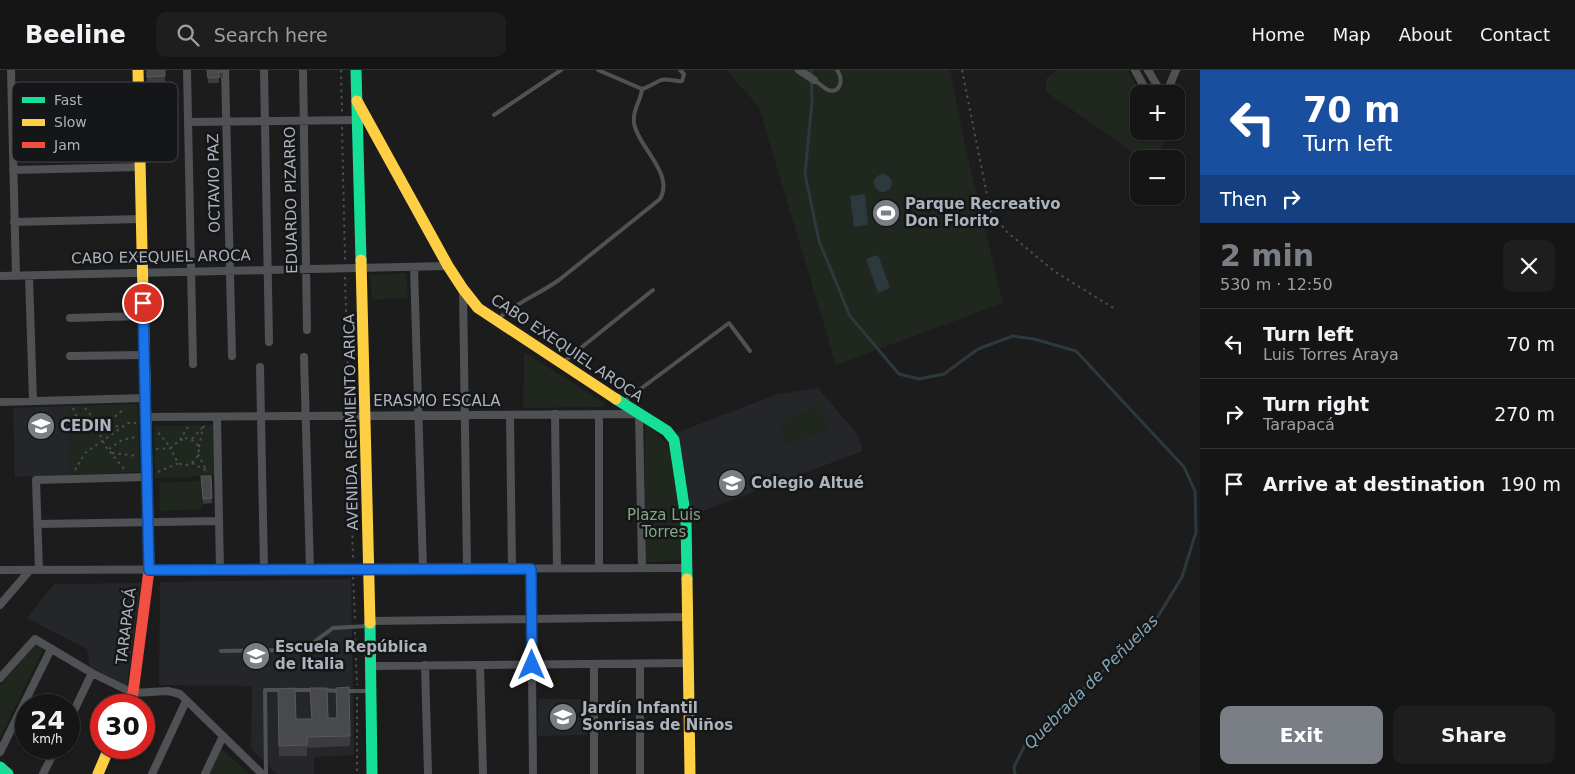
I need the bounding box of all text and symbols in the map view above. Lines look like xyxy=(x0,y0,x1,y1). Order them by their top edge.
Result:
search box xyxy=(156,12,506,57)
text: Beeline xyxy=(25,21,126,49)
icon: search xyxy=(174,21,202,49)
text: Search here xyxy=(214,24,328,46)
text: Home xyxy=(1252,24,1305,45)
text: Map xyxy=(1333,24,1371,45)
text: About xyxy=(1399,24,1452,45)
text: Contact xyxy=(1480,24,1550,45)
legend xyxy=(12,82,178,162)
map controls xyxy=(1130,85,1185,205)
button: + xyxy=(1130,85,1185,140)
icon: left xyxy=(1220,90,1285,155)
text: 70 m xyxy=(1303,90,1400,130)
text: Fast xyxy=(54,92,83,108)
text: Slow xyxy=(54,114,87,130)
street label: EDUARDO PIZARRO xyxy=(281,126,301,274)
text: Turn left xyxy=(1303,131,1392,156)
street label: OCTAVIO PAZ xyxy=(204,133,224,233)
text: Jam xyxy=(53,137,80,153)
button: − xyxy=(1130,150,1185,205)
icon: right xyxy=(1277,185,1305,213)
text: Then xyxy=(1220,188,1267,210)
place label: Parque Recreativo Don Florito xyxy=(905,195,1061,230)
sports icon: Parque Recreativo Don Florito xyxy=(871,198,901,228)
text: 2 min xyxy=(1220,238,1314,273)
button: close xyxy=(1503,240,1555,292)
street label: CABO EXEQUIEL AROCA xyxy=(71,246,252,268)
text: 530 m · 12:50 xyxy=(1220,275,1333,294)
pin xyxy=(122,282,164,324)
icon: arrive xyxy=(129,289,157,317)
street label: CABO EXEQUIEL AROCA xyxy=(488,290,647,406)
street label: AVENIDA REGIMIENTO ARICA xyxy=(340,313,362,530)
text: Turn left xyxy=(1263,323,1354,345)
icon: left xyxy=(1220,330,1248,358)
text: 70 m xyxy=(1506,333,1555,355)
text: Luis Torres Araya xyxy=(1263,345,1399,364)
street label: ERASMO ESCALA xyxy=(373,392,501,410)
text: Turn right xyxy=(1263,393,1369,415)
icon: right xyxy=(1220,400,1248,428)
text: 270 m xyxy=(1494,403,1555,425)
school or university icon: CEDIN xyxy=(26,411,56,441)
text: Tarapacá xyxy=(1263,415,1335,434)
place label: CEDIN xyxy=(60,417,112,435)
school or university icon: Colegio Altué xyxy=(717,468,747,498)
icon: arrive xyxy=(1220,470,1248,498)
text: Arrive at destination xyxy=(1263,473,1485,495)
text: 190 m xyxy=(1500,473,1561,495)
place label: Colegio Altué xyxy=(751,474,864,492)
park label: Plaza Luis Torres xyxy=(627,506,701,541)
street label: TARAPACÁ xyxy=(111,586,140,666)
water label: Quebrada de Peñuelas xyxy=(1020,611,1162,753)
place label: Escuela República de Italia xyxy=(275,638,428,673)
position arrow xyxy=(505,638,557,690)
school or university icon: Escuela República de Italia xyxy=(241,641,271,671)
speed limit sign: 30 xyxy=(90,694,155,759)
place label: Jardín Infantil Sonrisas de Niños xyxy=(581,699,733,734)
school or university icon: Jardín Infantil Sonrisas de Niños xyxy=(548,702,578,732)
text: 24 xyxy=(30,706,65,735)
button: Exit xyxy=(1220,706,1383,764)
button: Share xyxy=(1393,706,1555,764)
text: km/h xyxy=(32,732,63,746)

